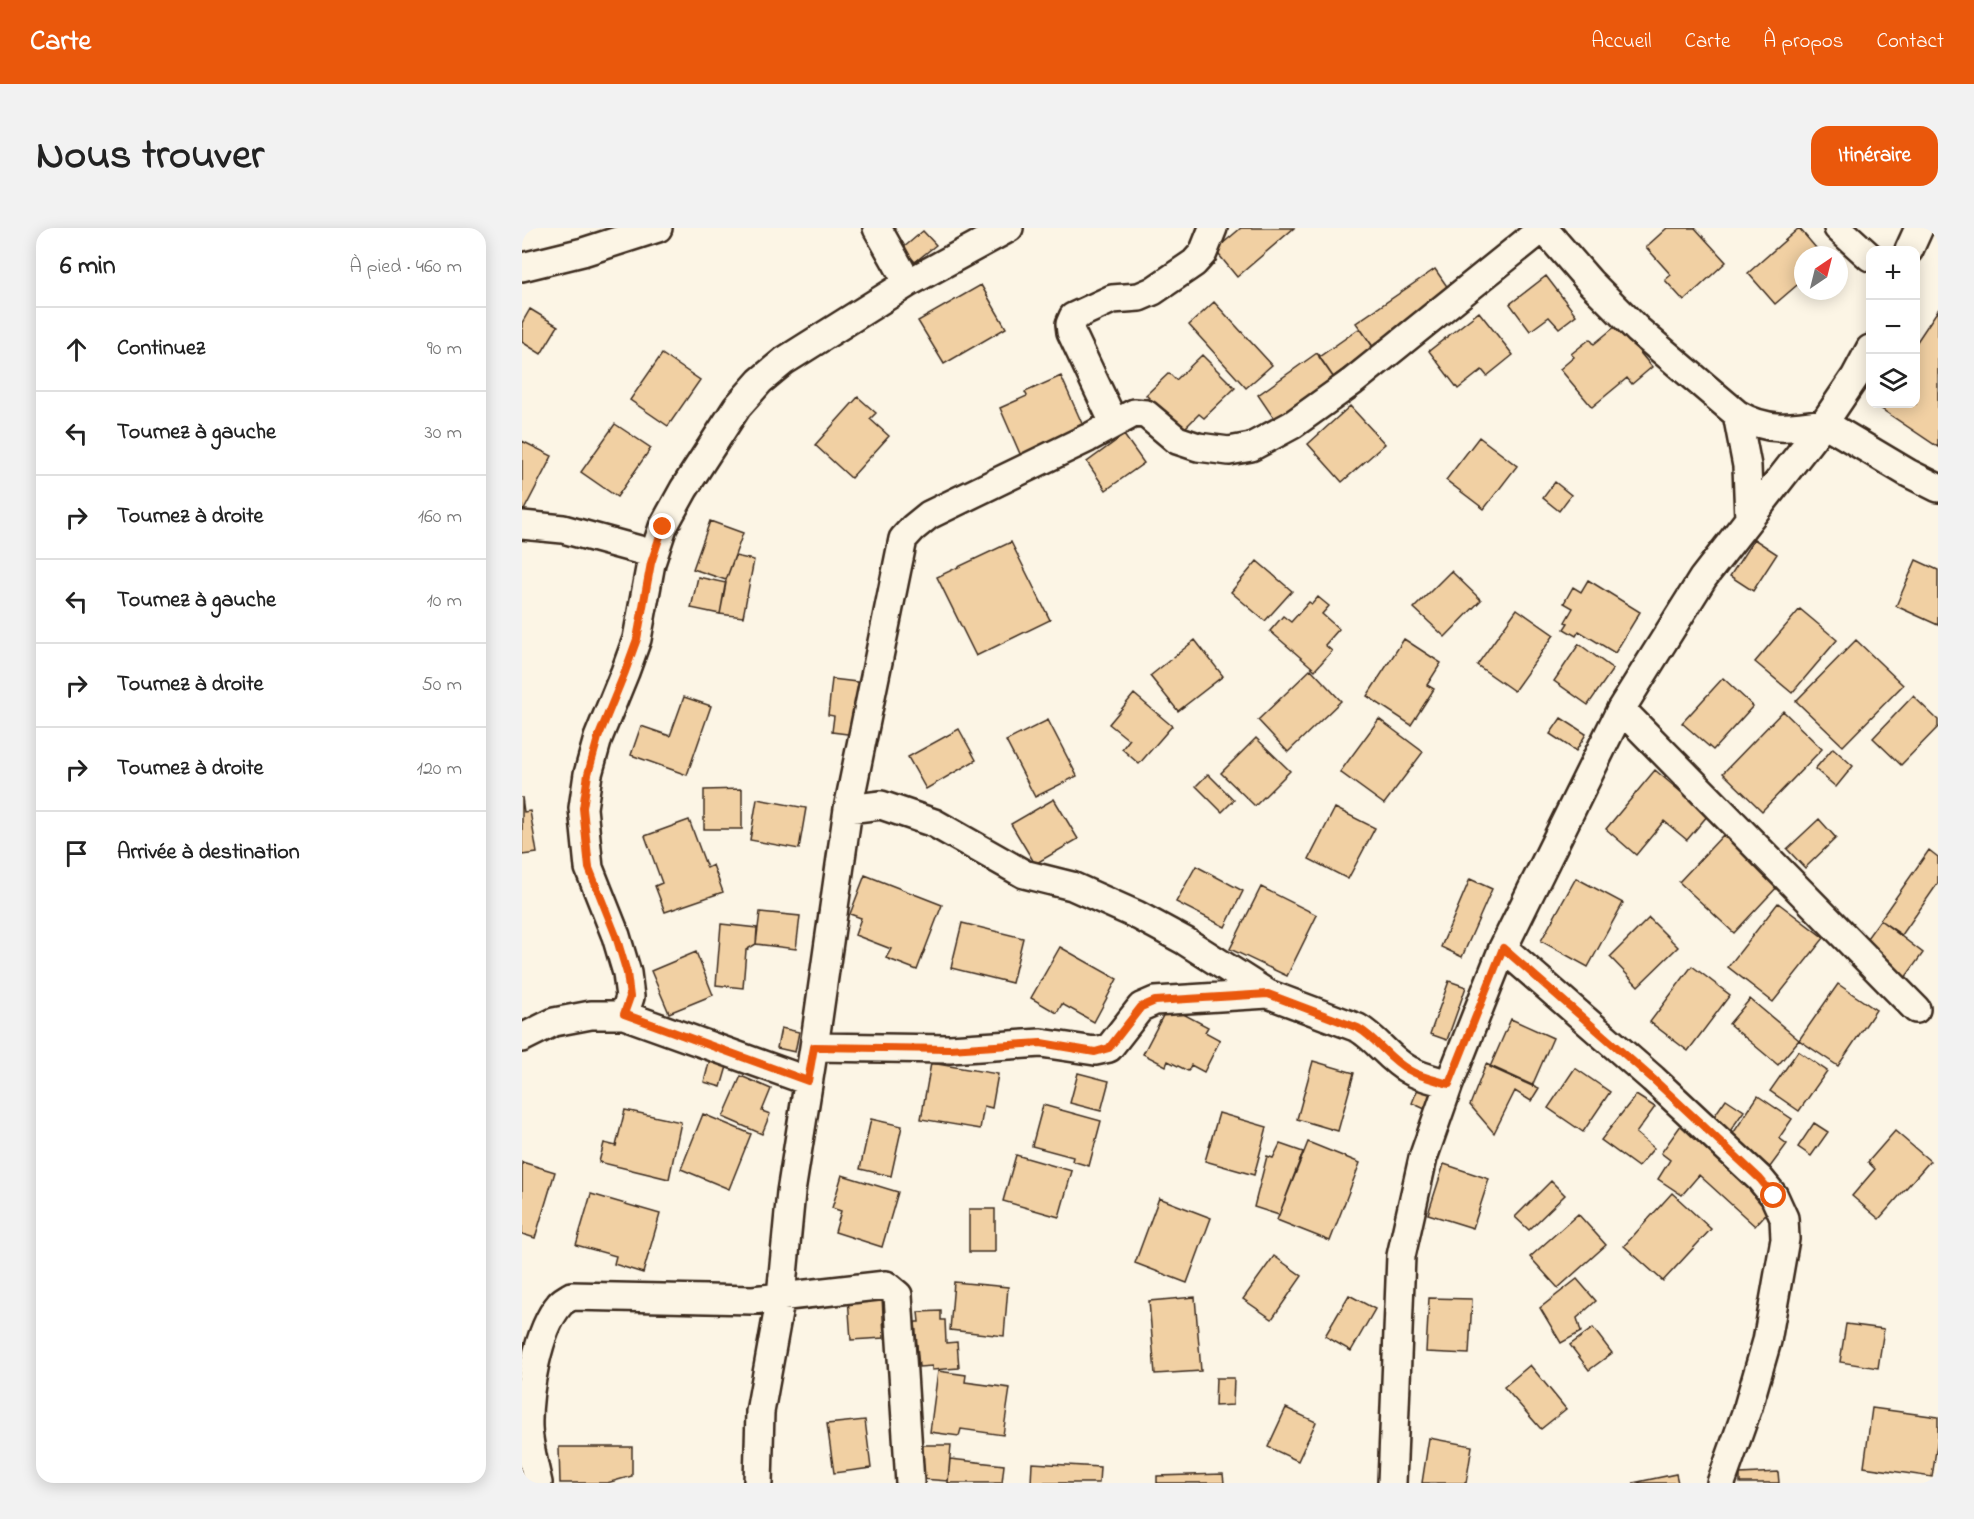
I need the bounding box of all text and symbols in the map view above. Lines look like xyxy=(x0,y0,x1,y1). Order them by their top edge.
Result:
text: Carte xyxy=(30,22,91,63)
text: Accueil xyxy=(1591,27,1652,57)
text: Carte xyxy=(1685,27,1730,57)
text: À propos xyxy=(1763,27,1843,57)
text: Contact xyxy=(1876,27,1944,57)
text: Nous trouver xyxy=(36,126,264,187)
button: Itinéraire xyxy=(1811,126,1938,186)
north arrow xyxy=(1794,246,1848,300)
map controls xyxy=(1866,246,1920,408)
button: + xyxy=(1866,246,1920,300)
text: 6 min xyxy=(60,248,116,286)
text: À pied · 460 m xyxy=(350,253,462,282)
button: − xyxy=(1866,300,1920,354)
icon: ahead xyxy=(60,333,93,366)
text: Continuez xyxy=(117,333,205,365)
text: 90 m xyxy=(427,335,462,364)
button: layers xyxy=(1866,354,1920,408)
icon: left xyxy=(60,417,93,450)
text: Tournez à gauche xyxy=(117,417,276,449)
text: 30 m xyxy=(425,419,462,448)
icon: right xyxy=(60,501,93,534)
text: Tournez à droite xyxy=(117,501,263,533)
text: 160 m xyxy=(418,503,462,532)
route end xyxy=(649,513,675,539)
icon: left xyxy=(60,585,93,618)
text: Tournez à gauche xyxy=(117,585,276,617)
text: 10 m xyxy=(426,587,462,616)
icon: right xyxy=(60,669,93,702)
text: Tournez à droite xyxy=(117,669,263,701)
text: 50 m xyxy=(421,671,462,700)
icon: right xyxy=(60,753,93,786)
text: Tournez à droite xyxy=(117,753,263,785)
text: 120 m xyxy=(417,755,462,784)
icon: arrive xyxy=(60,837,93,870)
text: Arrivée à destination xyxy=(117,837,300,869)
route start xyxy=(1760,1182,1786,1208)

